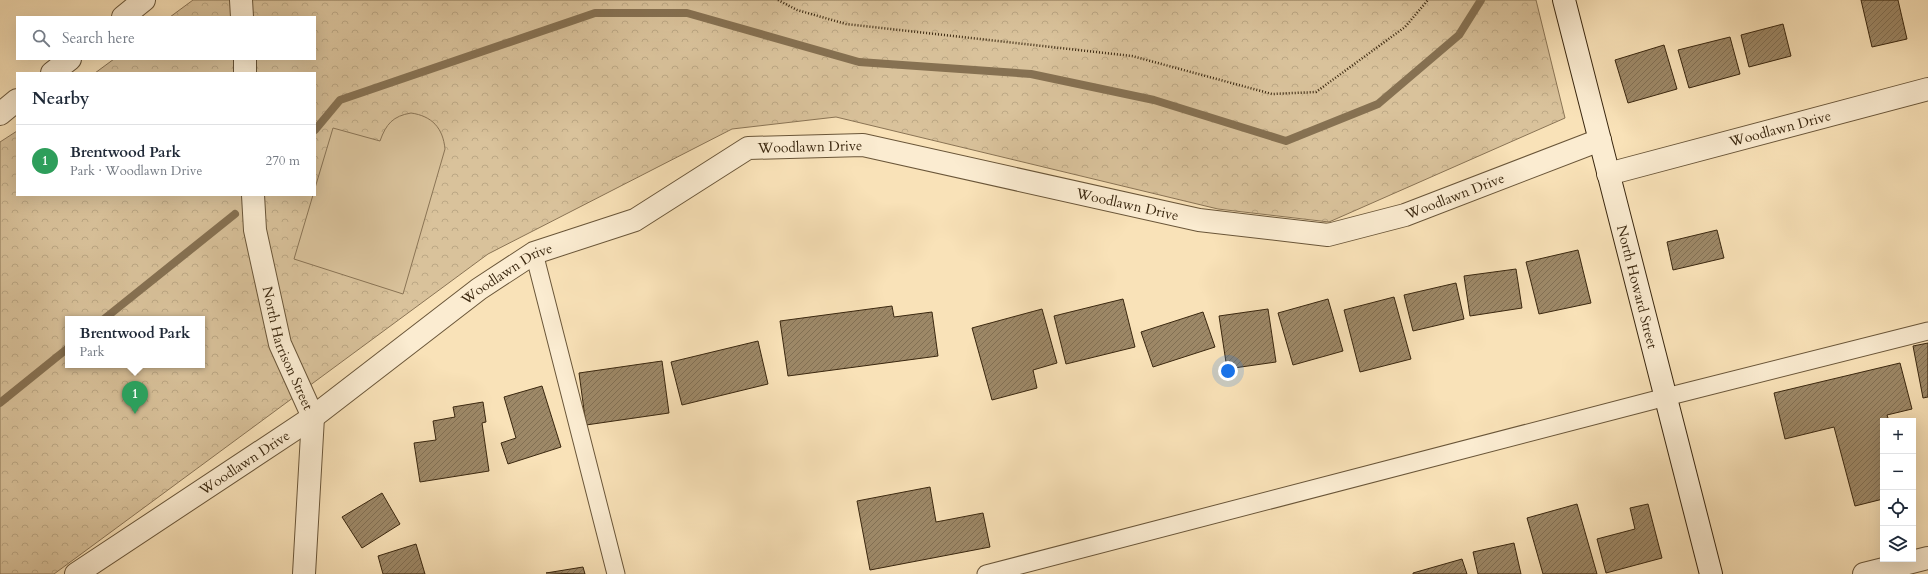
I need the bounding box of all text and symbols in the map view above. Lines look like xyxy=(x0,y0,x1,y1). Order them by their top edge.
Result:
search box xyxy=(16,16,316,60)
icon: search xyxy=(30,27,52,49)
text: Search here xyxy=(62,28,135,48)
text: Nearby xyxy=(32,87,89,110)
street label: Woodlawn Drive xyxy=(1726,106,1833,152)
street label: Woodlawn Drive xyxy=(757,136,863,158)
text: Brentwood Park xyxy=(70,142,181,162)
text: 1 xyxy=(42,152,48,170)
text: 270 m xyxy=(266,152,300,170)
text: Park · Woodlawn Drive xyxy=(70,162,202,180)
street label: Woodlawn Drive xyxy=(1402,169,1507,224)
street label: Woodlawn Drive xyxy=(1073,184,1181,225)
street label: North Howard Street xyxy=(1612,223,1662,351)
street label: Woodlawn Drive xyxy=(457,239,555,310)
street label: North Harrison Street xyxy=(258,285,318,414)
popup xyxy=(65,316,205,368)
text: Brentwood Park xyxy=(80,323,190,343)
text: Park xyxy=(80,343,105,361)
your location xyxy=(1218,361,1238,381)
pin: 1 xyxy=(122,381,148,414)
map controls xyxy=(1880,418,1916,562)
button: + xyxy=(1880,418,1916,454)
street label: Woodlawn Drive xyxy=(195,426,294,500)
button: − xyxy=(1880,454,1916,490)
button: locate xyxy=(1880,490,1916,526)
button: layers xyxy=(1880,526,1916,562)

